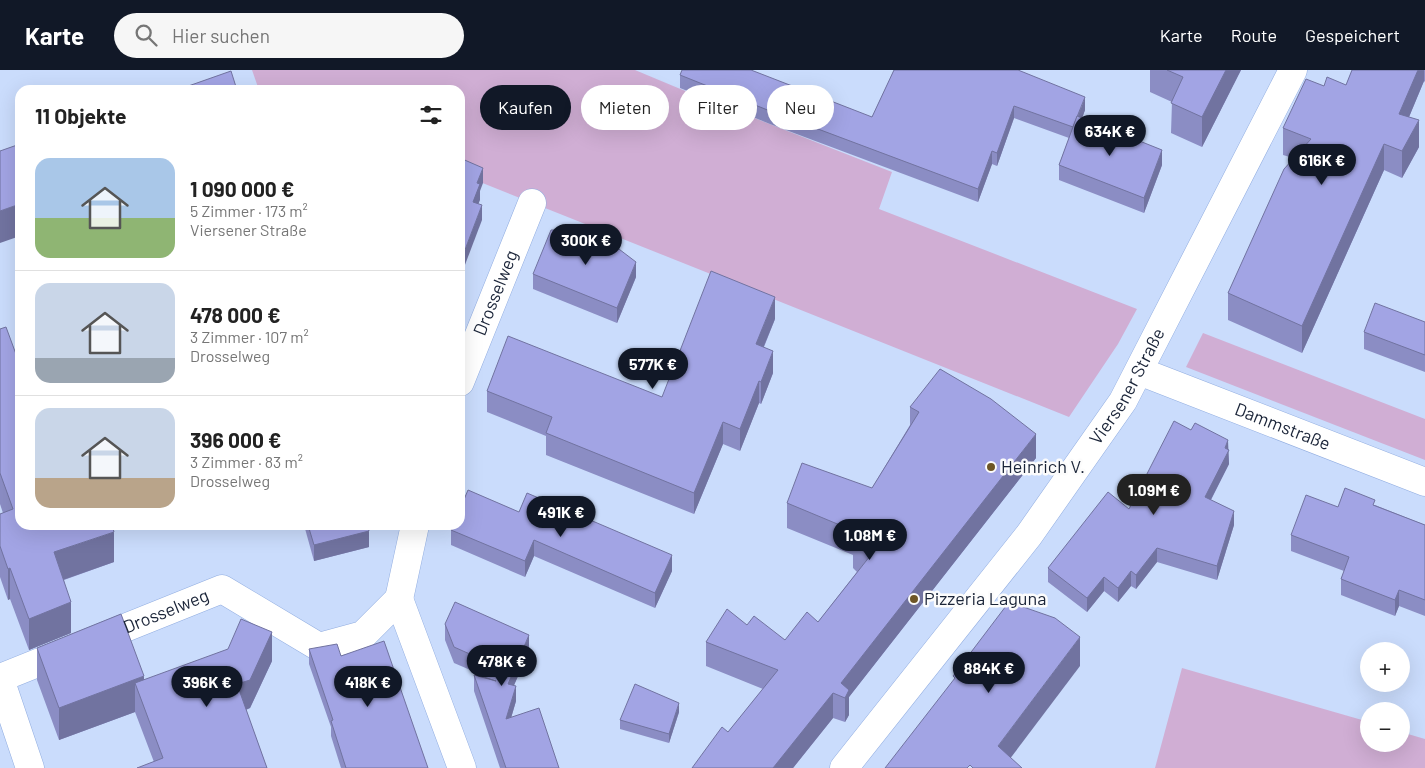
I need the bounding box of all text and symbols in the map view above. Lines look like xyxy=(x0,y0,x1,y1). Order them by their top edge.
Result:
search box xyxy=(114,13,464,58)
text: Karte xyxy=(25,21,84,50)
icon: search xyxy=(132,21,160,49)
text: Hier suchen xyxy=(172,24,270,47)
text: Karte xyxy=(1160,24,1203,46)
text: Route xyxy=(1231,24,1277,46)
text: Gespeichert xyxy=(1305,24,1400,46)
chip: Kaufen xyxy=(480,85,571,130)
chip: Mieten xyxy=(581,85,669,130)
chip: Filter xyxy=(679,85,757,130)
chip: Neu xyxy=(767,85,834,130)
icon: filters xyxy=(417,101,445,129)
text: 11 Objekte xyxy=(35,103,126,128)
pin: 634K € xyxy=(1069,114,1151,157)
text: 634K € xyxy=(1085,121,1135,140)
pin: 616K € xyxy=(1281,144,1363,186)
text: 616K € xyxy=(1299,150,1345,169)
text: 1 090 000 € xyxy=(190,176,294,201)
icon: home xyxy=(75,178,135,238)
text: 5 Zimmer · 173 m² xyxy=(190,201,308,220)
text: Viersener Straße xyxy=(190,220,307,239)
pin: 300K € xyxy=(545,224,627,266)
text: 300K € xyxy=(561,230,611,249)
street label: Drosselweg xyxy=(468,247,522,338)
text: 478 000 € xyxy=(190,302,281,327)
icon: home xyxy=(75,303,135,363)
street label: Viersener Straße xyxy=(1084,324,1169,448)
text: 3 Zimmer · 107 m² xyxy=(190,327,309,346)
text: Drosselweg xyxy=(190,346,270,365)
pin: 577K € xyxy=(612,348,694,390)
text: 577K € xyxy=(629,354,677,373)
street label: Dammstraße xyxy=(1232,397,1334,454)
text: 396 000 € xyxy=(190,427,281,452)
icon: home xyxy=(75,428,135,488)
text: 3 Zimmer · 83 m² xyxy=(190,452,303,471)
place label: Heinrich V. xyxy=(1001,455,1085,477)
marker: Heinrich V. xyxy=(985,461,997,473)
text: Drosselweg xyxy=(190,471,270,490)
pin: 1.09M € xyxy=(1108,474,1200,516)
text: 1.09M € xyxy=(1128,480,1180,499)
pin: 491K € xyxy=(520,496,602,538)
text: 491K € xyxy=(538,502,584,521)
pin: 1.08M € xyxy=(824,518,916,561)
text: 1.08M € xyxy=(844,525,896,544)
street label: Drosselweg xyxy=(120,583,212,637)
place label: Pizzeria Laguna xyxy=(924,587,1046,609)
marker: Pizzeria Laguna xyxy=(908,593,920,605)
map controls xyxy=(1360,642,1410,752)
button: + xyxy=(1360,642,1410,692)
pin: 478K € xyxy=(461,644,543,687)
text: 478K € xyxy=(478,651,526,670)
pin: 884K € xyxy=(948,652,1030,694)
text: 884K € xyxy=(964,658,1014,677)
pin: 396K € xyxy=(166,666,248,708)
pin: 418K € xyxy=(327,666,409,708)
text: 396K € xyxy=(182,672,232,691)
text: 418K € xyxy=(345,672,391,691)
button: − xyxy=(1360,702,1410,752)

